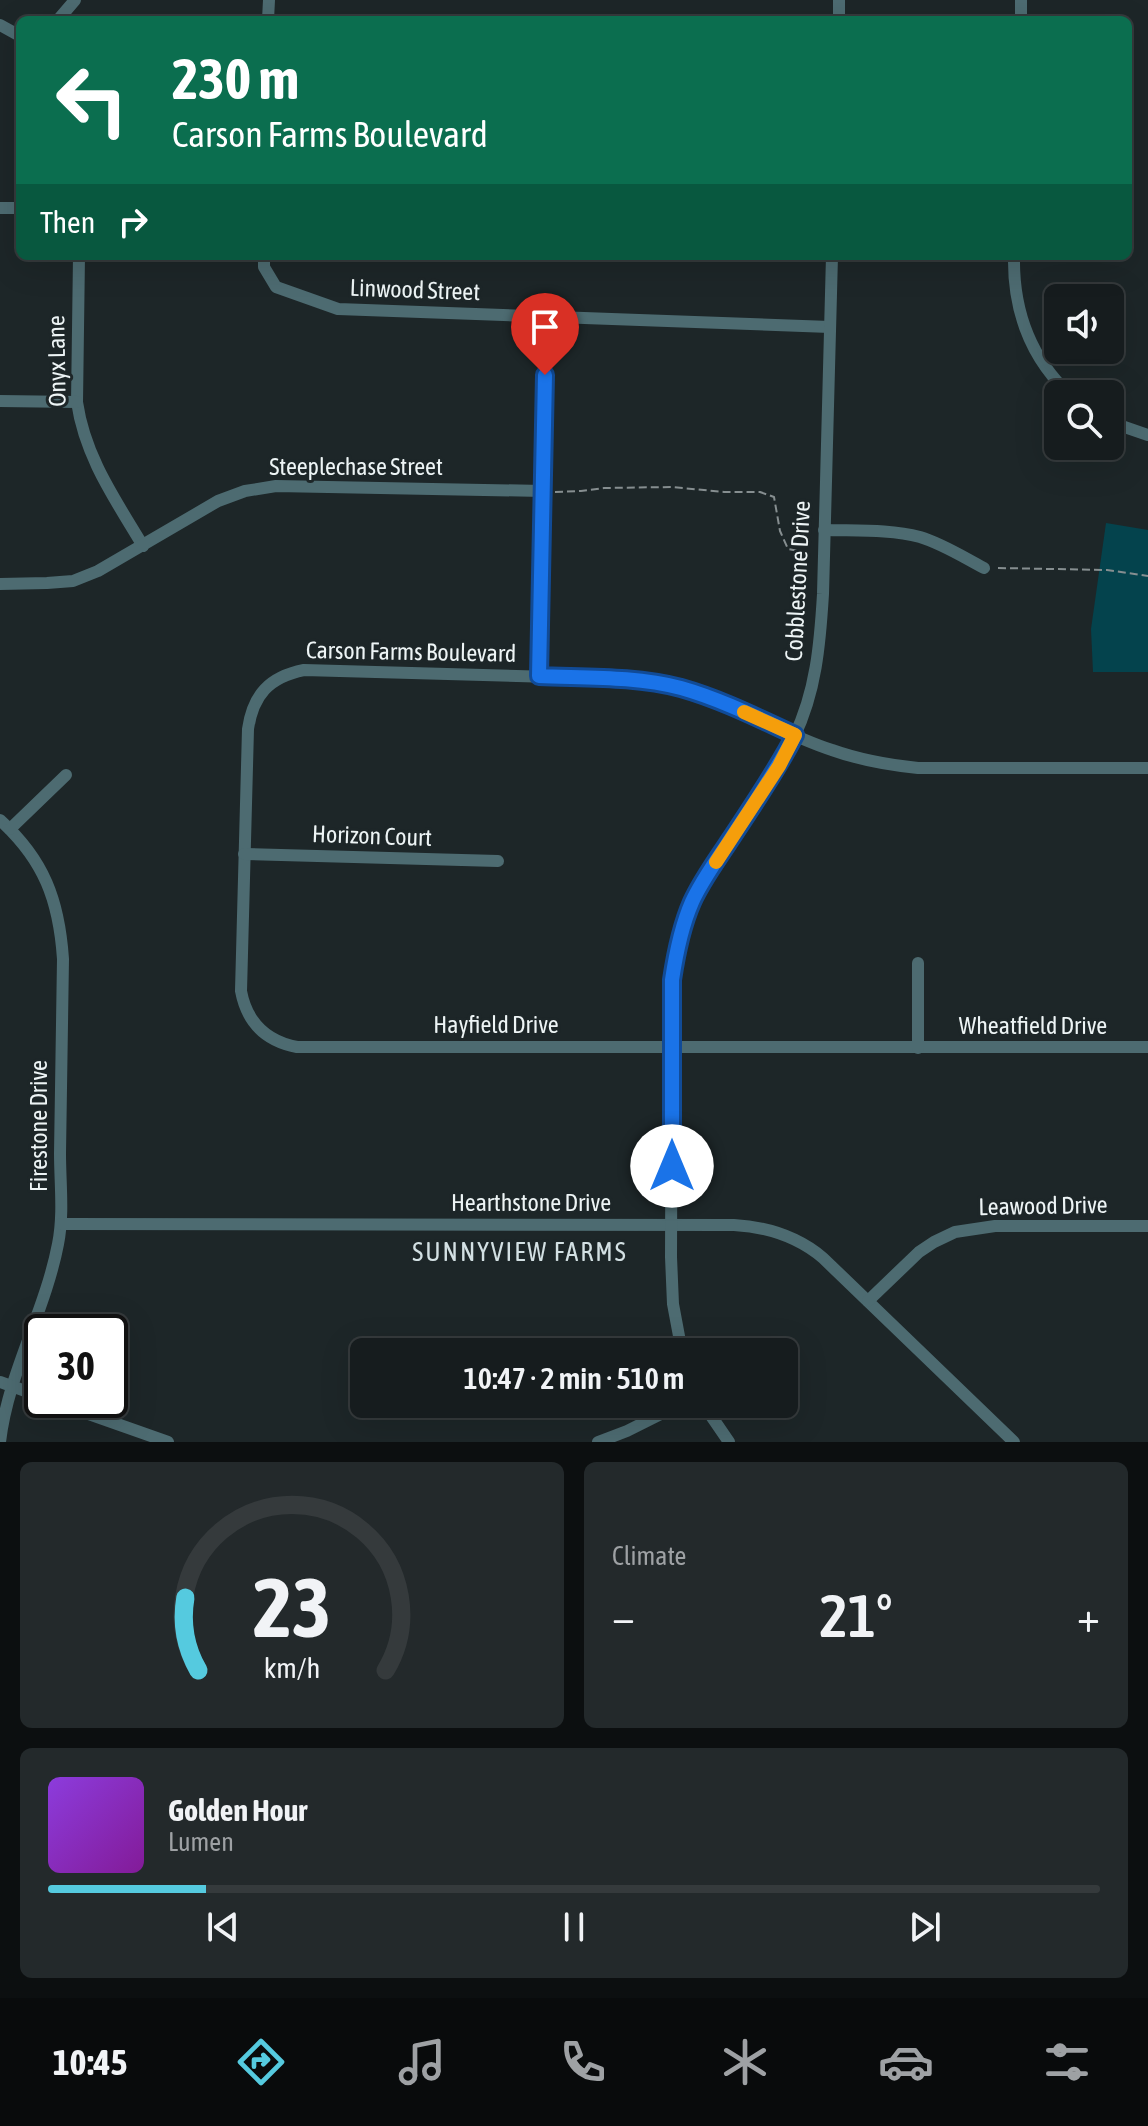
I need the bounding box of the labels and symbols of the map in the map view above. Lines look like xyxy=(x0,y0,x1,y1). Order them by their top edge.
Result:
street label: Linwood Street xyxy=(349,274,481,305)
pin xyxy=(511,293,579,375)
street label: Onyx Lane xyxy=(42,315,71,407)
street label: Steeplechase Street xyxy=(269,453,443,480)
street label: Cobblestone Drive xyxy=(780,500,815,662)
street label: Carson Farms Boulevard xyxy=(306,636,516,667)
street label: Horizon Court xyxy=(312,820,432,851)
street label: Hayfield Drive xyxy=(433,1011,559,1038)
street label: Wheatfield Drive xyxy=(959,1012,1107,1039)
street label: Firestone Drive xyxy=(25,1060,52,1192)
position arrow xyxy=(630,1124,714,1208)
street label: Hearthstone Drive xyxy=(451,1189,611,1216)
street label: Leawood Drive xyxy=(978,1191,1108,1220)
district label: SUNNYVIEW FARMS xyxy=(412,1237,628,1267)
speed limit sign: 30 xyxy=(24,1314,128,1418)

